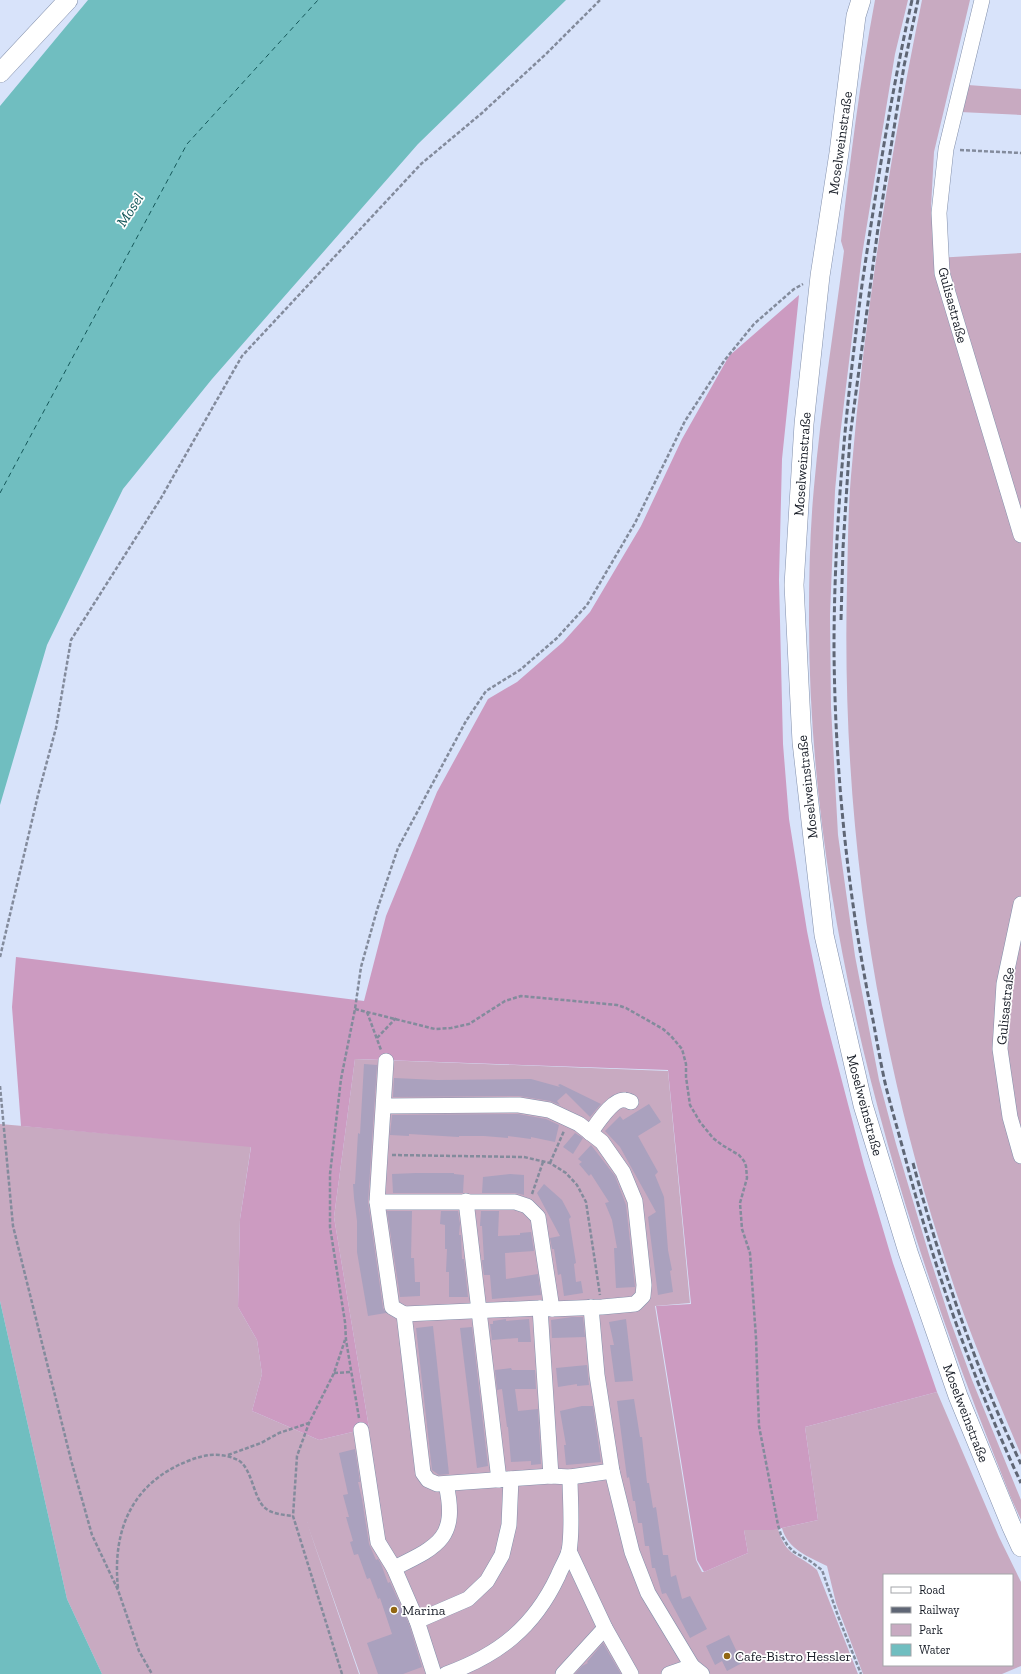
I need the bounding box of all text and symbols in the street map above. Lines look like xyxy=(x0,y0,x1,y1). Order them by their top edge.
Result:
street label: Moselweinstraße xyxy=(825,90,856,196)
water label: Mosel xyxy=(113,190,147,230)
street label: Gulisastraße xyxy=(934,265,971,345)
street label: Moselweinstraße xyxy=(790,411,815,517)
street label: Moselweinstraße xyxy=(794,734,821,840)
street label: Gulisastraße xyxy=(993,966,1018,1046)
street label: Moselweinstraße xyxy=(843,1053,886,1158)
street label: Moselweinstraße xyxy=(939,1361,992,1465)
legend xyxy=(883,1574,1013,1666)
text: Road xyxy=(919,1583,945,1597)
place label: Marina xyxy=(402,1602,446,1619)
text: Railway xyxy=(919,1603,960,1617)
marker: Marina xyxy=(389,1605,399,1615)
text: Park xyxy=(919,1623,944,1637)
text: Water xyxy=(919,1643,951,1657)
place label: Cafe-Bistro Hessler xyxy=(735,1648,852,1665)
marker: Cafe-Bistro Hessler xyxy=(722,1651,732,1661)

